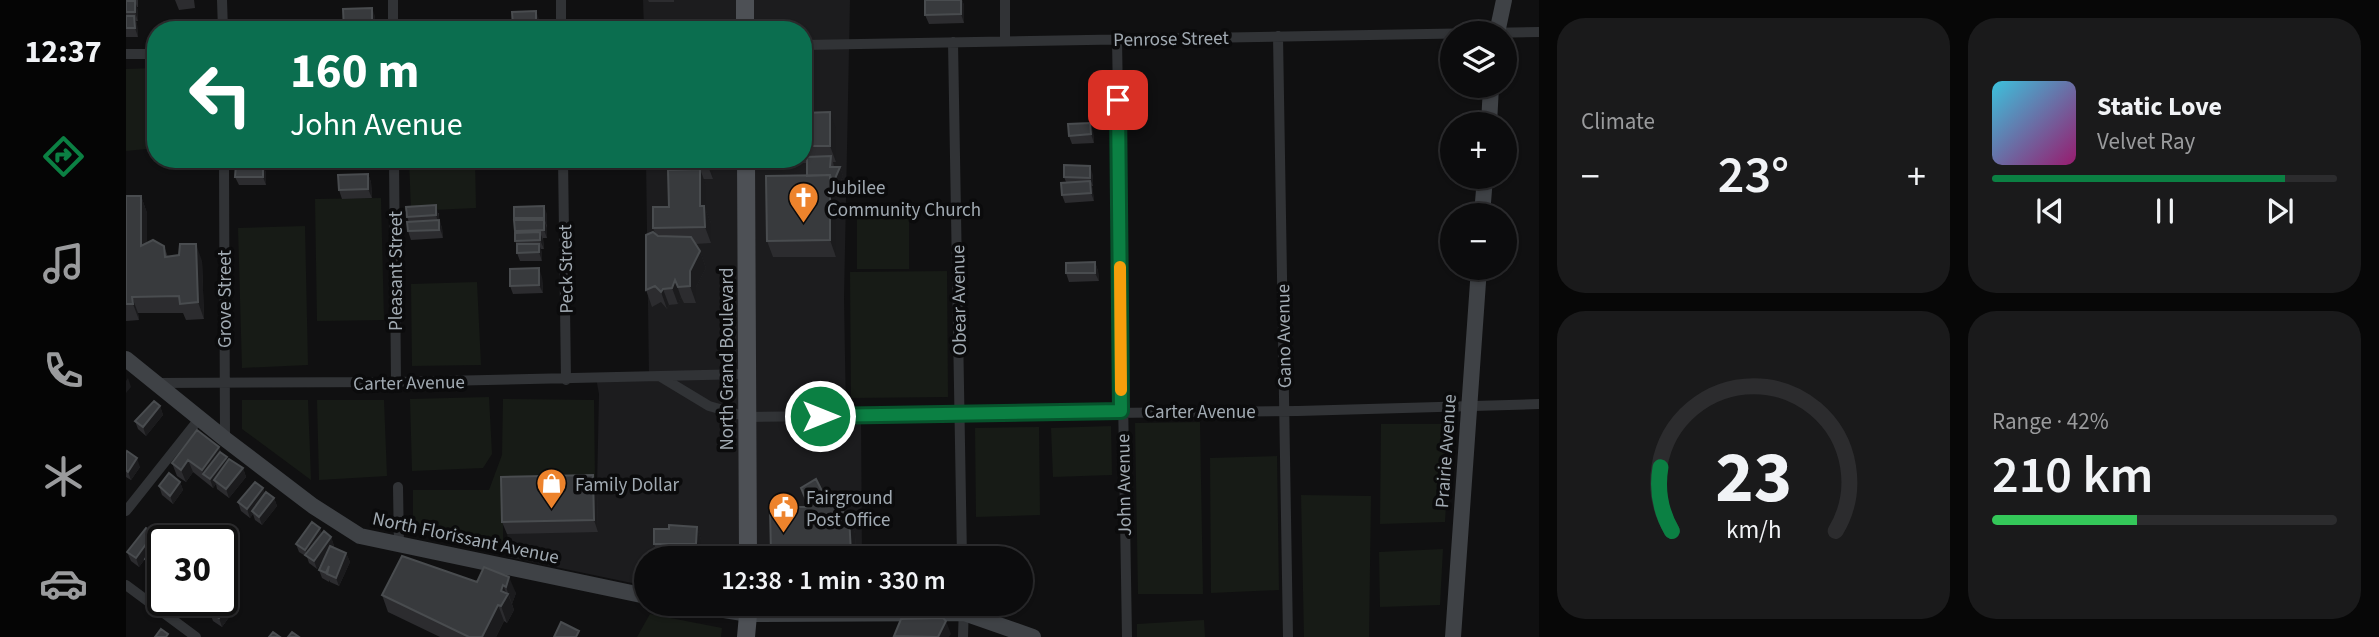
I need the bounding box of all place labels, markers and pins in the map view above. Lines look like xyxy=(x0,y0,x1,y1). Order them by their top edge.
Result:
pin xyxy=(1088,70,1148,130)
place label: Jubilee Community Church xyxy=(827,175,981,224)
church icon: Jubilee Community Church xyxy=(787,181,821,225)
shop icon: Family Dollar xyxy=(535,467,569,511)
place label: Family Dollar xyxy=(575,472,680,499)
place label: Fairground Post Office xyxy=(806,485,893,534)
public building icon: Fairground Post Office xyxy=(766,491,800,535)

